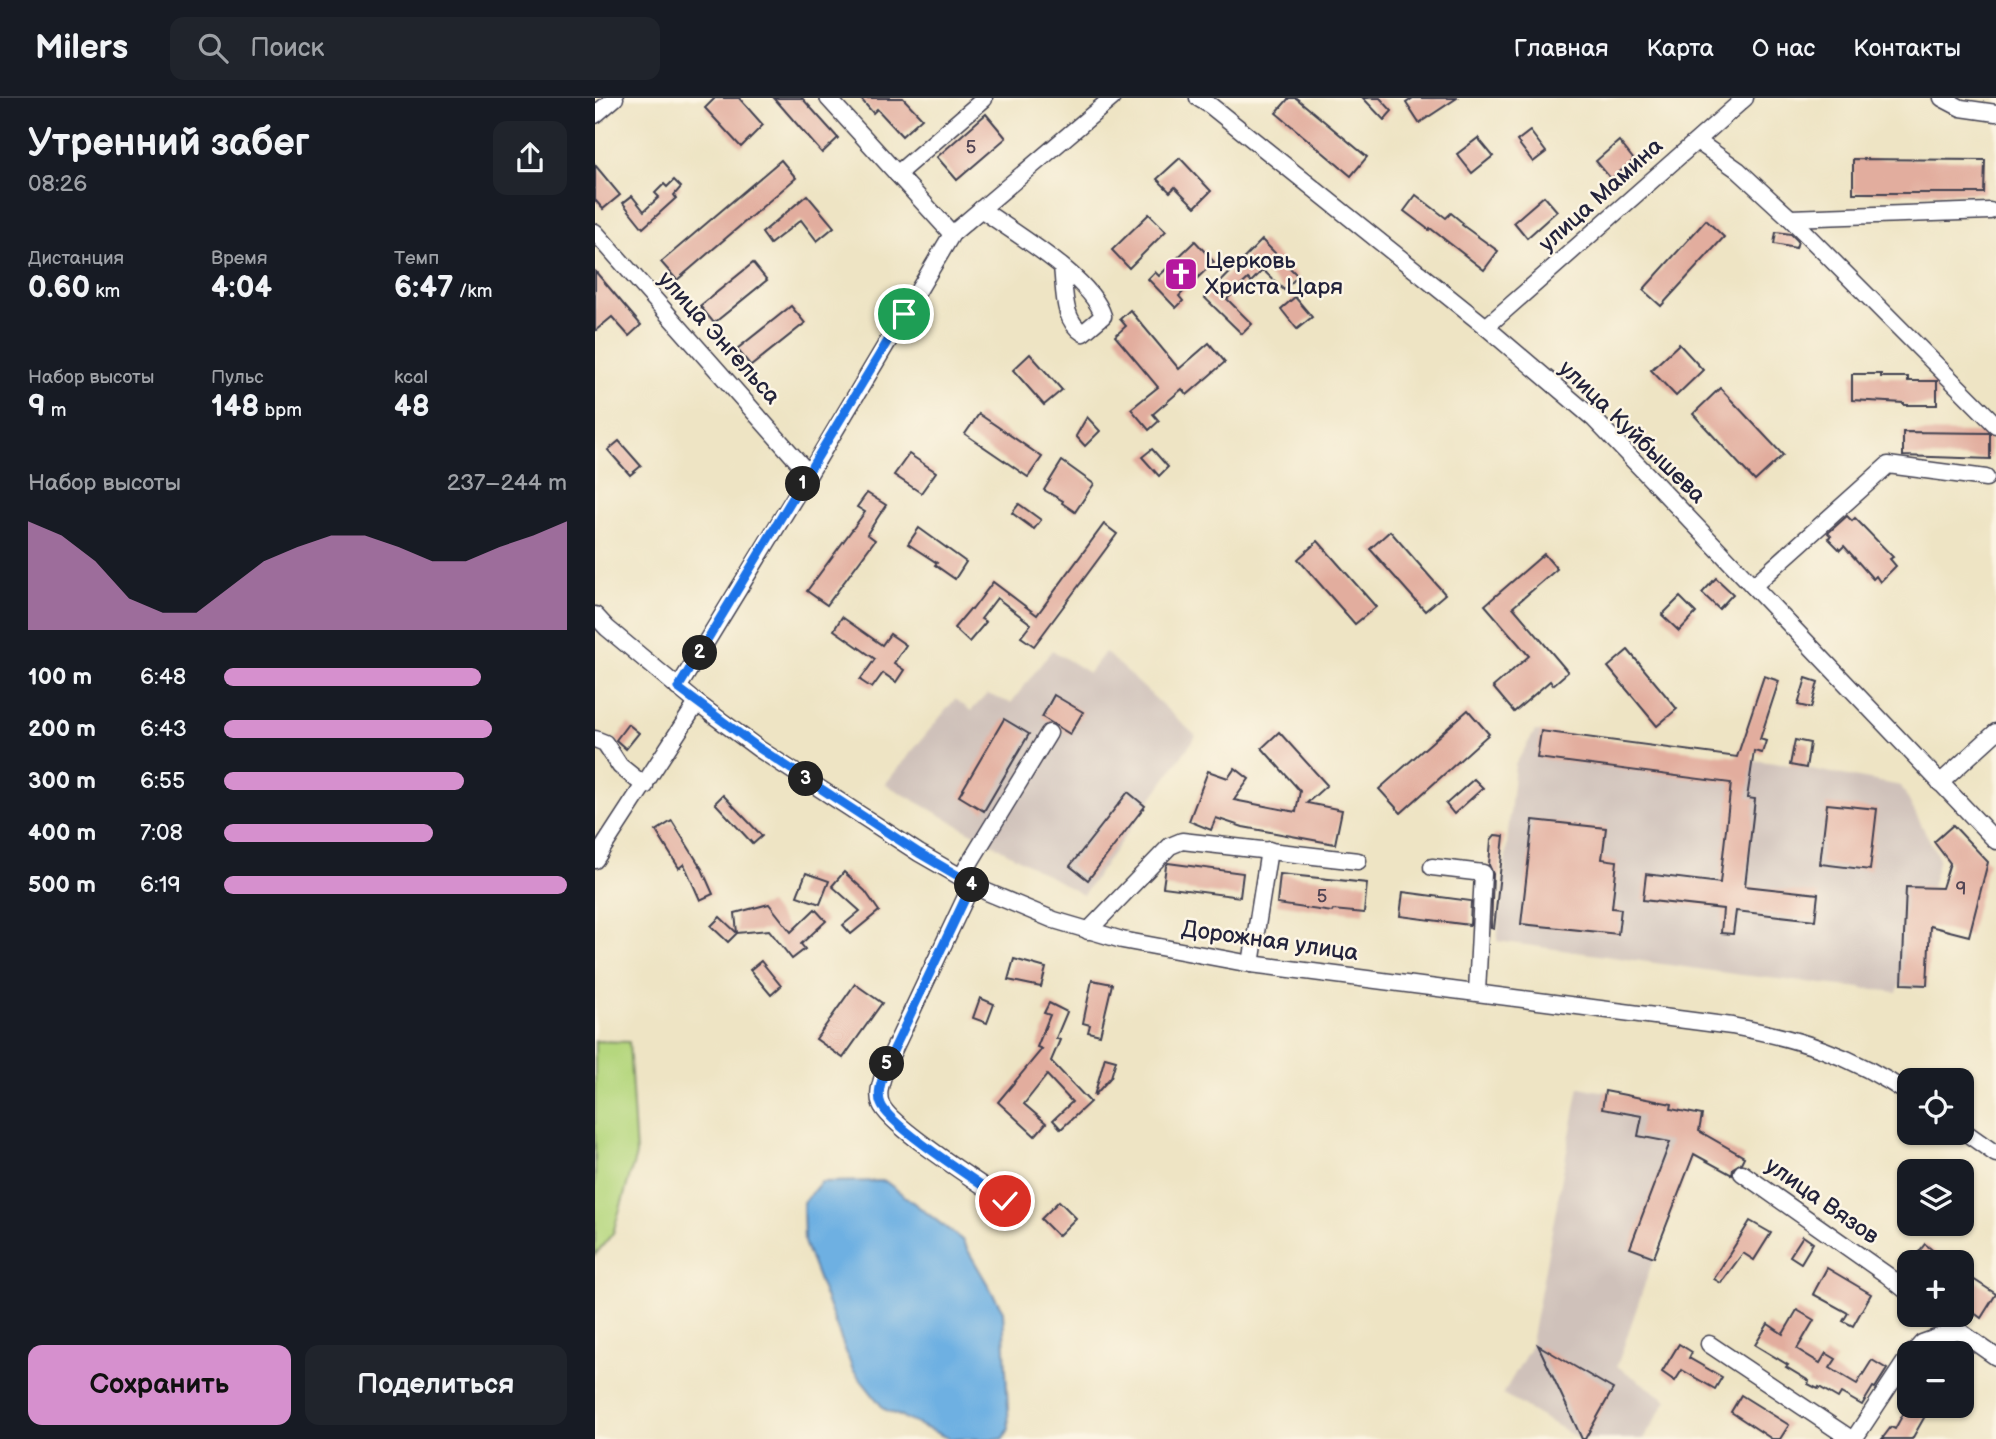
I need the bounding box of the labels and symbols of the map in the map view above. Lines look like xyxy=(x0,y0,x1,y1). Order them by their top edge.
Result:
street label: улица Мамина xyxy=(1533,132,1669,258)
house number: 5 xyxy=(966,136,977,159)
place label: Церковь Христа Царя xyxy=(1205,247,1343,301)
church icon: Церковь Христа Царя xyxy=(1162,255,1200,293)
street label: улица Энгельса xyxy=(652,266,786,411)
pin xyxy=(874,284,934,344)
street label: улица Куйбышева xyxy=(1553,355,1712,510)
pin: 1 xyxy=(785,466,821,502)
pin: 2 xyxy=(683,636,717,670)
pin: 3 xyxy=(789,762,823,796)
pin: 4 xyxy=(955,868,989,902)
house number: 9 xyxy=(1956,878,1966,901)
house number: 5 xyxy=(1317,885,1328,908)
street label: Дорожная улица xyxy=(1180,915,1361,967)
pin: 5 xyxy=(869,1046,905,1082)
street label: улица Вязов xyxy=(1760,1152,1884,1250)
pin xyxy=(975,1171,1035,1231)

